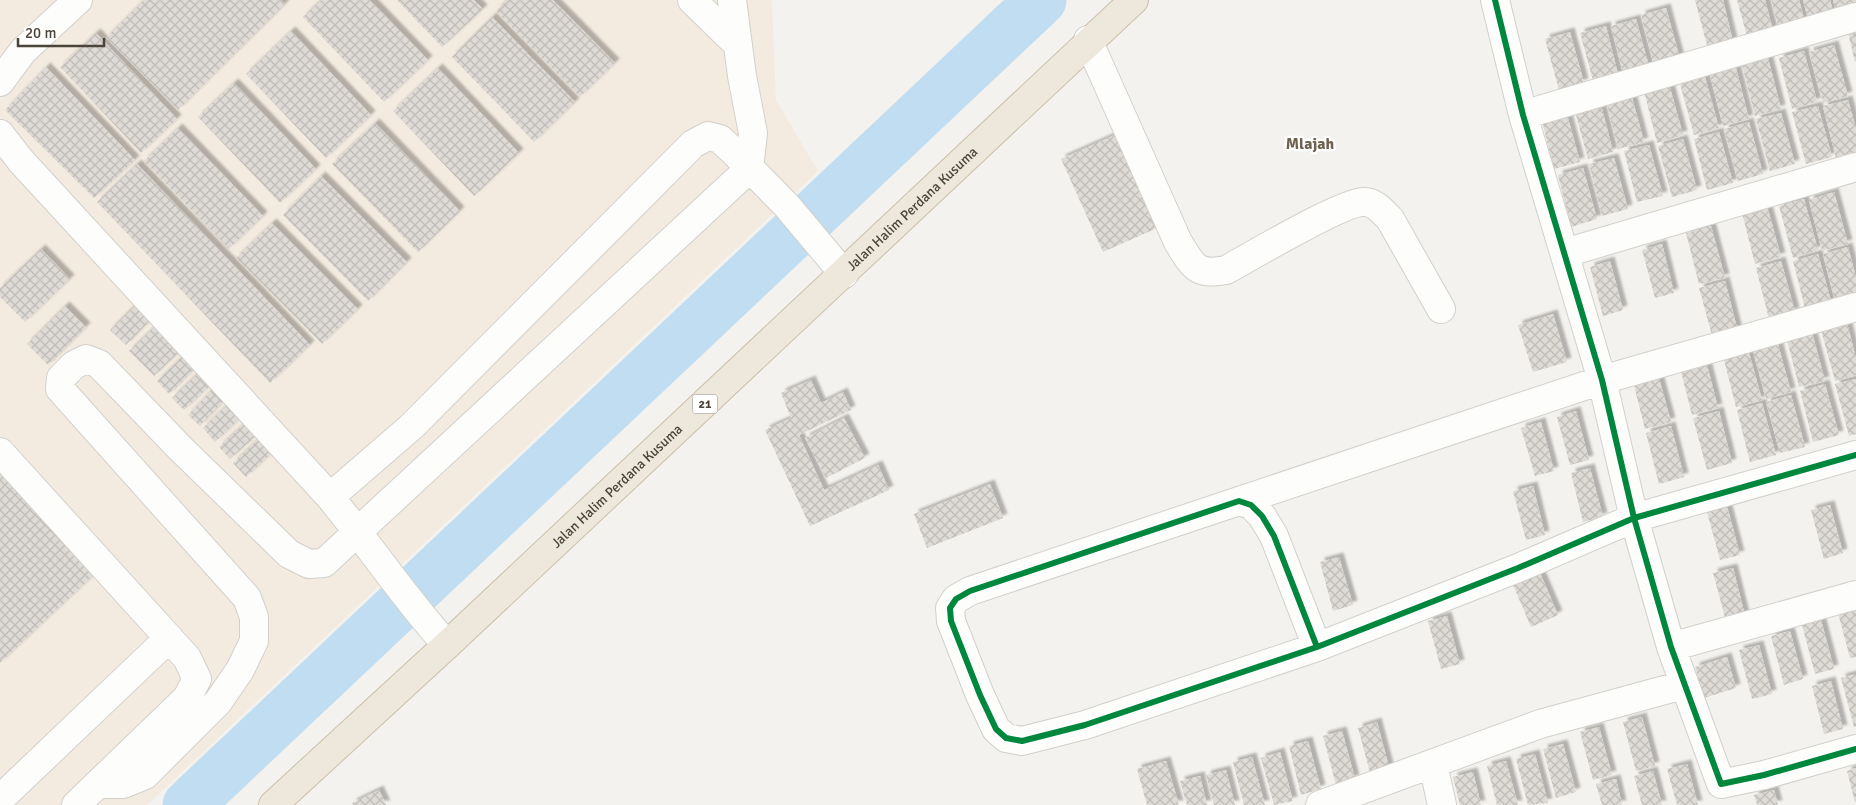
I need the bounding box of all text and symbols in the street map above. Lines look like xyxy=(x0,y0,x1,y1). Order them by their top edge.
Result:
scale bar xyxy=(18,15,104,47)
text: 20 m xyxy=(25,24,56,42)
district label: Mlajah xyxy=(1286,134,1335,154)
street label: Jalan Halim Perdana Kusuma xyxy=(843,143,981,274)
road number: 21 xyxy=(692,394,718,414)
street label: Jalan Halim Perdana Kusuma xyxy=(548,420,686,551)

